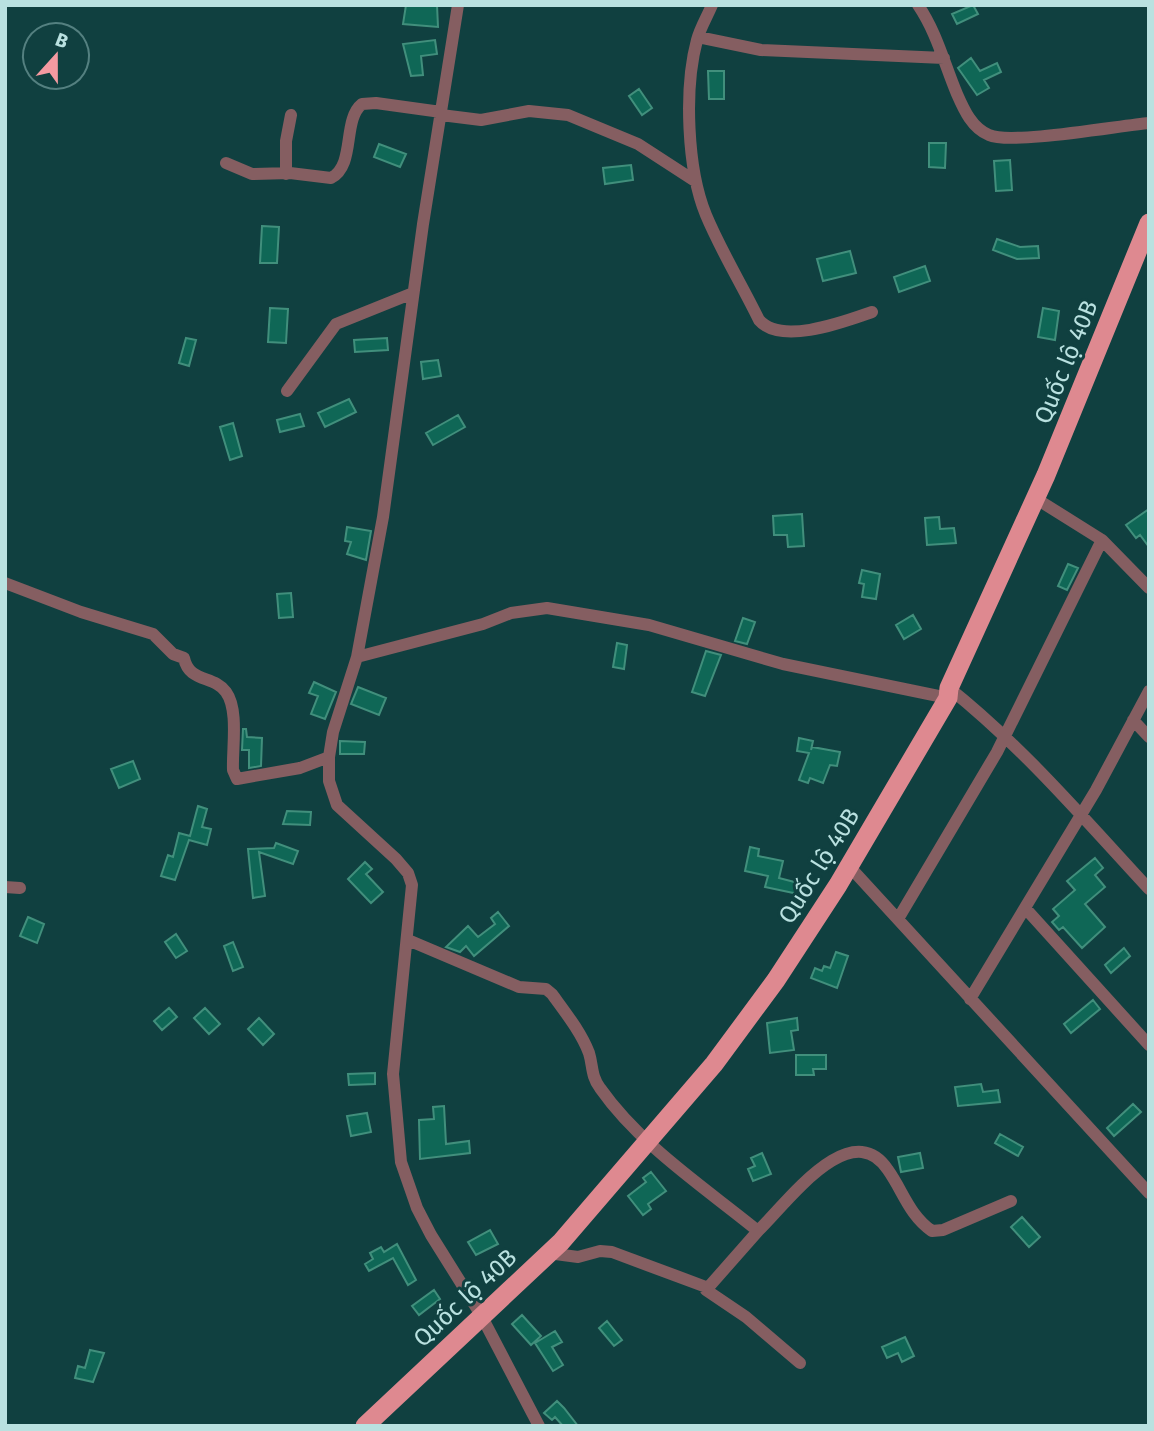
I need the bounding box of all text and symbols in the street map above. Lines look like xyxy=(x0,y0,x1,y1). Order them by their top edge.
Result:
north arrow xyxy=(21,21,91,91)
text: B xyxy=(52,28,72,54)
street label: Quốc lộ 40B xyxy=(1029,296,1103,428)
street label: Quốc lộ 40B xyxy=(773,803,865,929)
street label: Quốc lộ 40B xyxy=(408,1243,522,1353)

